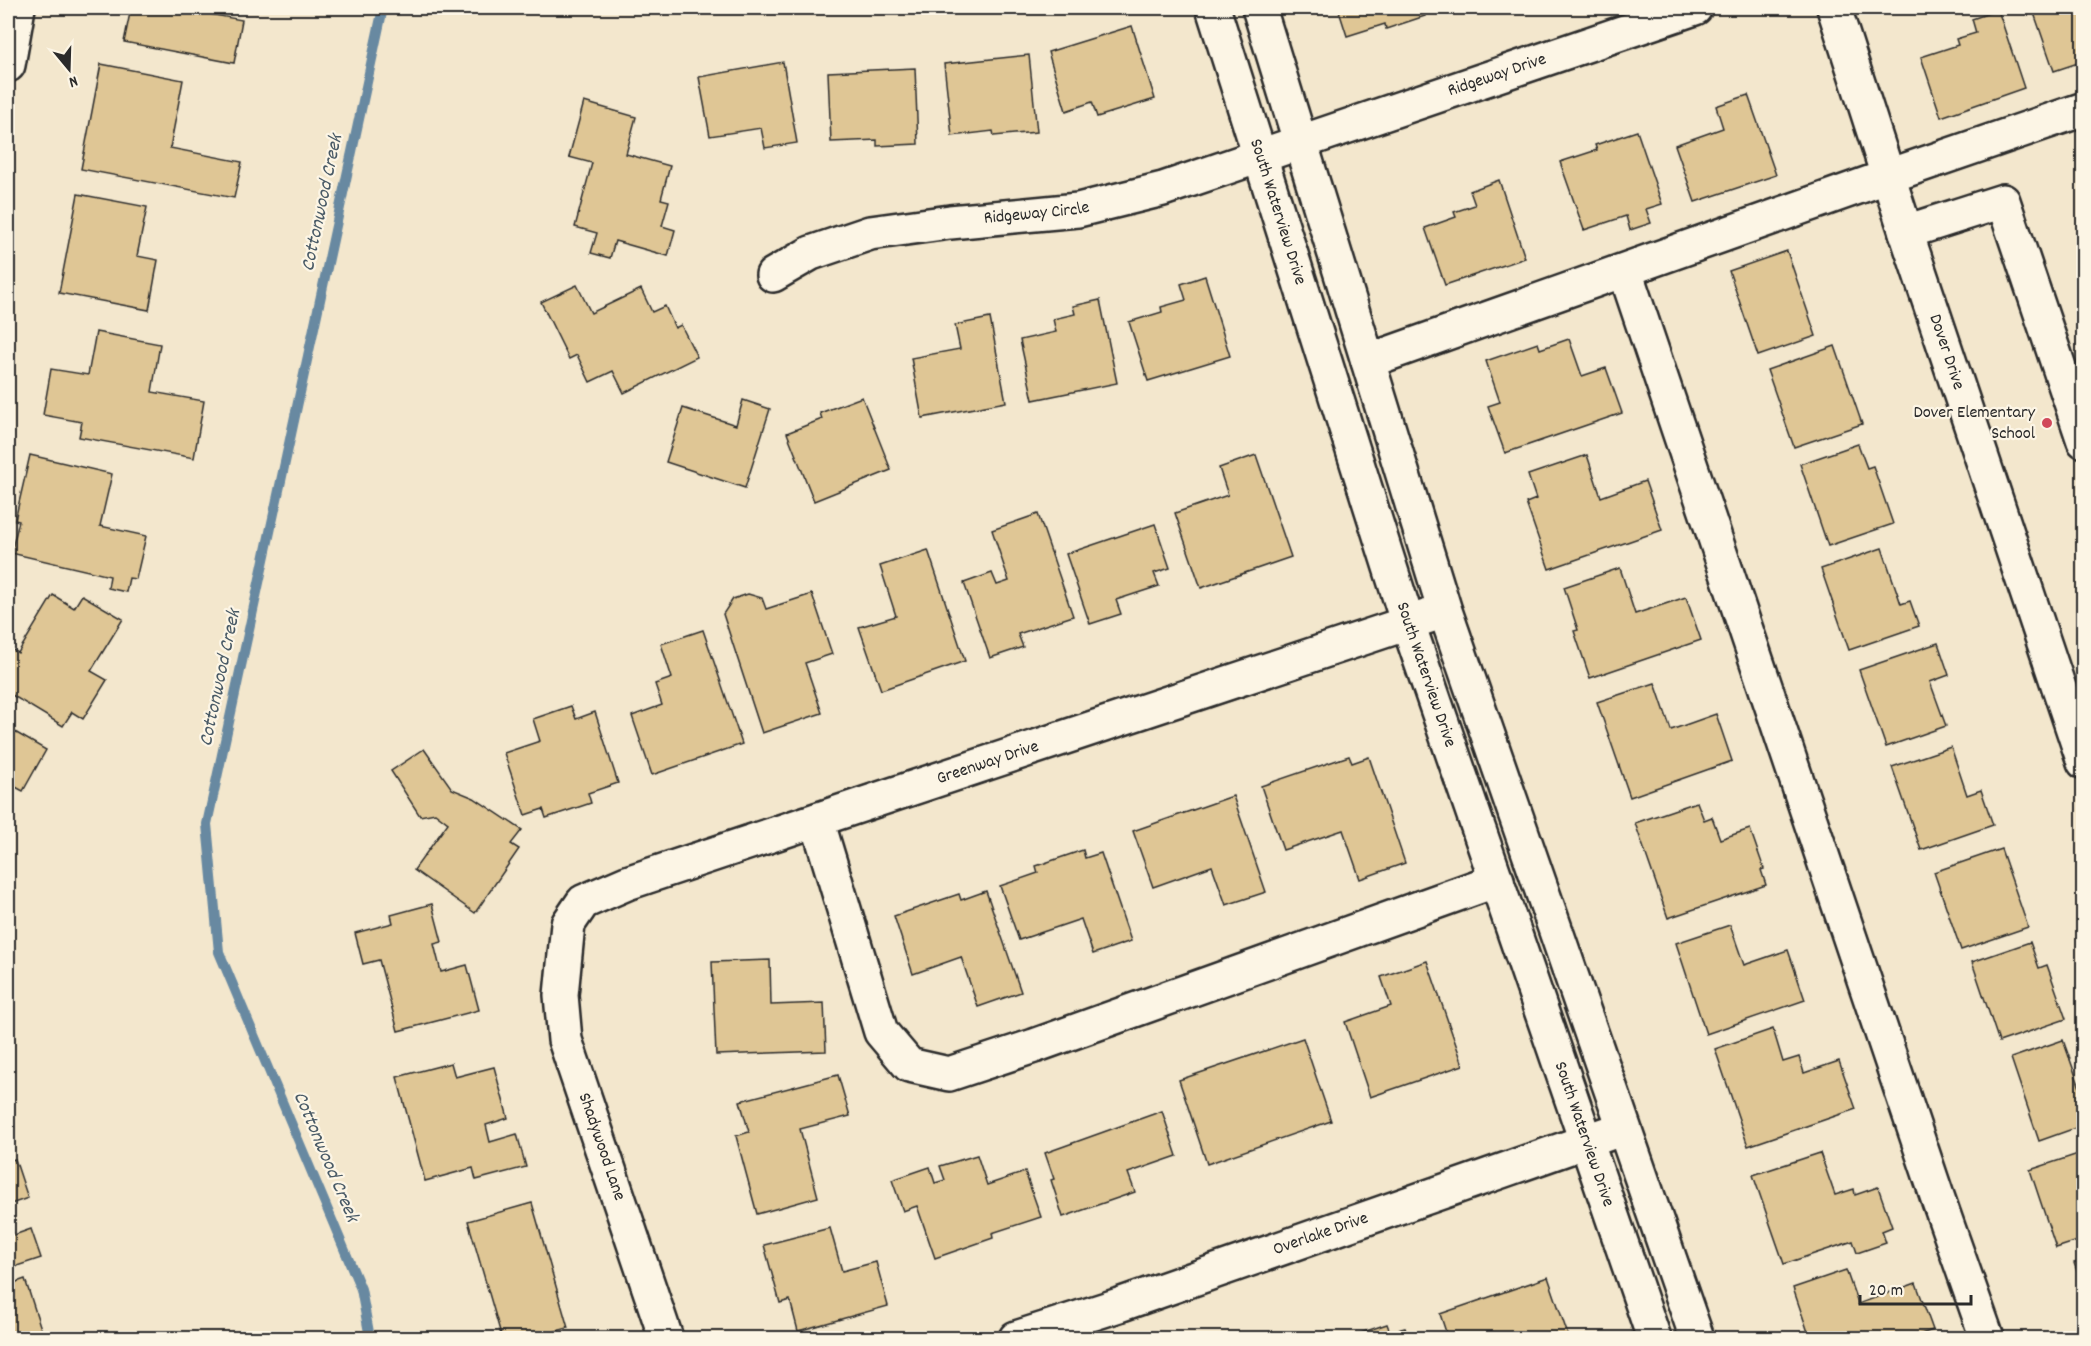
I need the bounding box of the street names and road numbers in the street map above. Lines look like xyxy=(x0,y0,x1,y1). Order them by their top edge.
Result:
street label: Ridgeway Drive xyxy=(1445,47,1550,104)
street label: South Waterview Drive xyxy=(1243,136,1312,288)
street label: Ridgeway Circle xyxy=(983,195,1092,231)
street label: Dover Drive xyxy=(1922,311,1971,393)
street label: South Waterview Drive xyxy=(1389,599,1462,751)
street label: Greenway Drive xyxy=(934,734,1042,792)
street label: South Waterview Drive xyxy=(1547,1058,1620,1210)
street label: Shadywood Lane xyxy=(571,1090,631,1204)
street label: Overlake Drive xyxy=(1270,1206,1372,1263)

